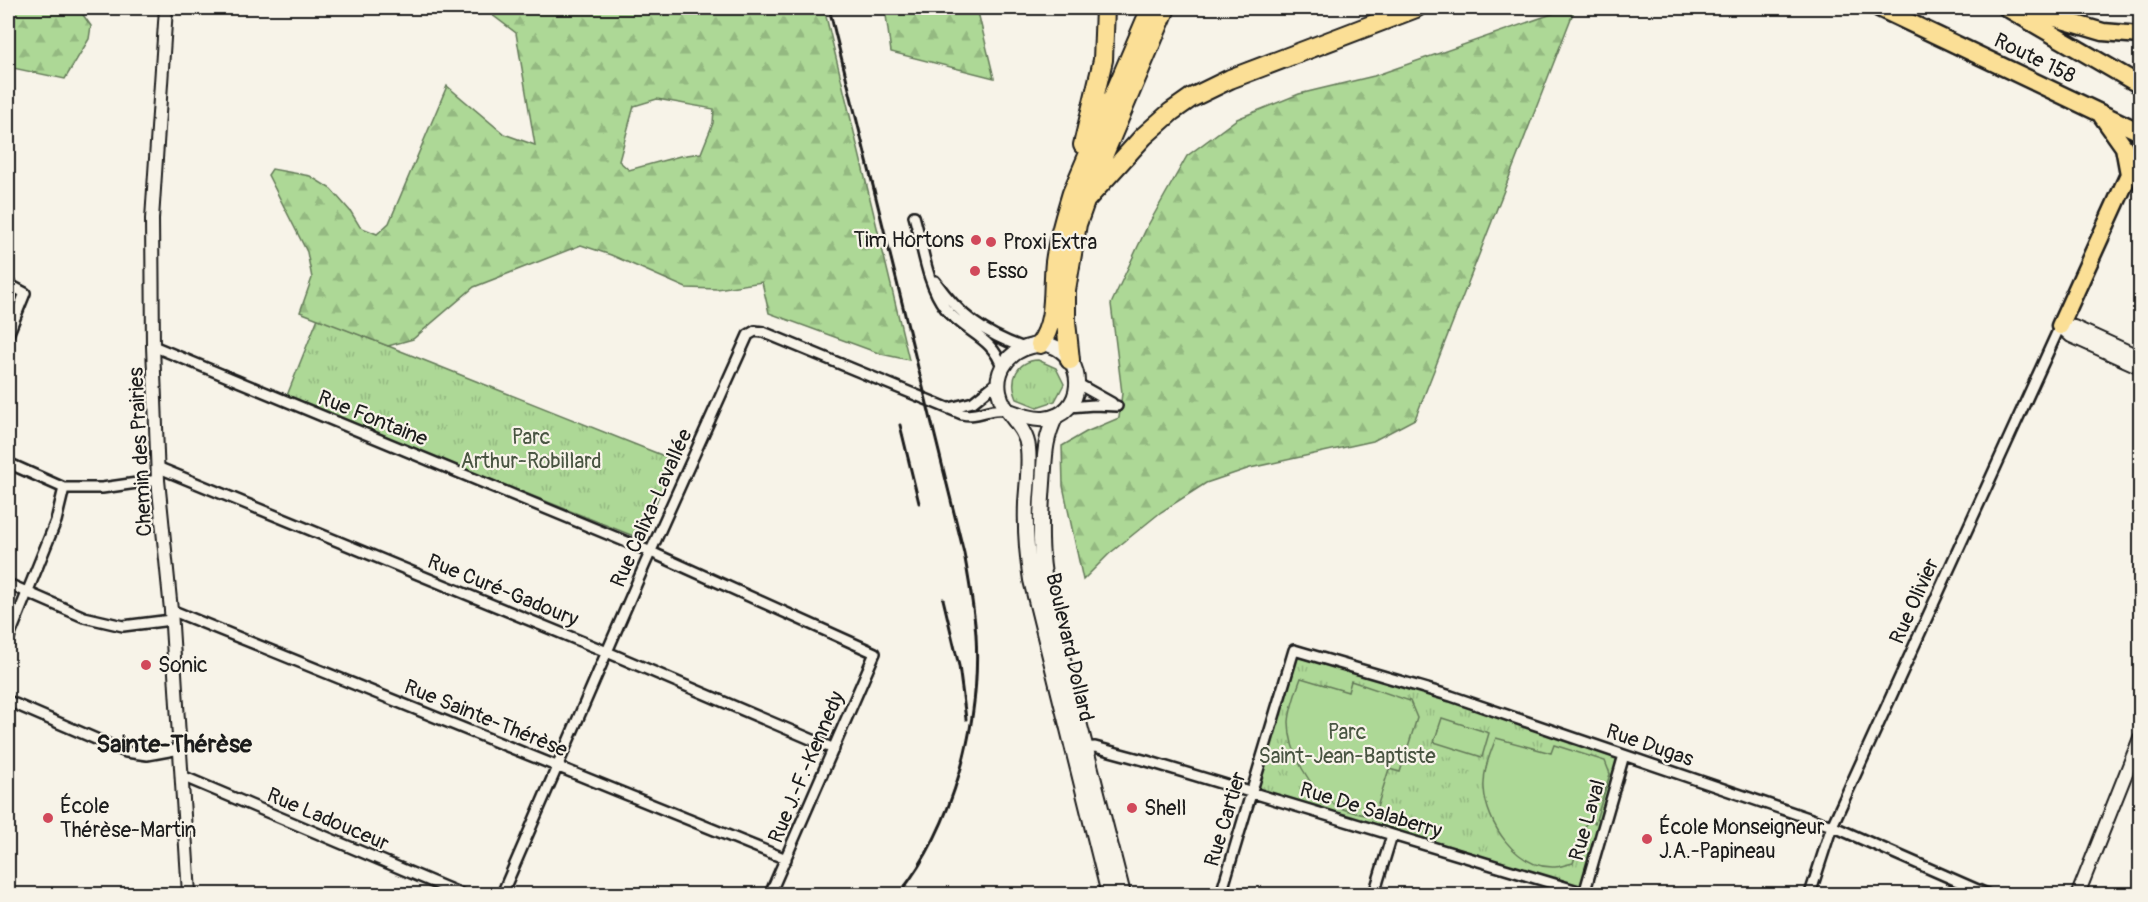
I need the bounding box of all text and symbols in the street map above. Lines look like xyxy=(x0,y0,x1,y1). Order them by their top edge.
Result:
street label: Route 158 xyxy=(1990,27,2080,90)
place label: Tim Hortons xyxy=(853,227,965,254)
place label: Proxi Extra xyxy=(1003,229,1097,256)
marker: Tim Hortons xyxy=(969,233,983,247)
marker: Proxi Extra xyxy=(984,235,998,249)
place label: Esso xyxy=(987,258,1028,285)
marker: Esso xyxy=(968,264,982,278)
street label: Chemin des Prairies xyxy=(123,366,158,537)
street label: Rue Fontaine xyxy=(314,384,432,453)
park label: Parc Arthur-Robillard xyxy=(460,424,602,475)
street label: Rue Calixa-Lavallée xyxy=(604,424,699,592)
street label: Rue Curé-Gadoury xyxy=(423,548,582,633)
street label: Rue Olivier xyxy=(1884,554,1946,648)
street label: Boulevard Dollard xyxy=(1039,570,1100,724)
place label: Sonic xyxy=(158,652,208,679)
marker: Sonic xyxy=(139,658,153,672)
street label: Rue Sainte-Thérèse xyxy=(400,673,572,764)
street label: Rue J.-F.-Kennedy xyxy=(762,687,851,847)
street label: Rue Dugas xyxy=(1603,718,1698,773)
park label: Parc Saint-Jean-Baptiste xyxy=(1259,719,1436,770)
district label: Sainte-Thérèse xyxy=(96,730,253,759)
street label: Rue Cartier xyxy=(1198,768,1253,870)
street label: Rue De Salaberry xyxy=(1297,776,1445,845)
street label: Rue Laval xyxy=(1563,776,1612,864)
street label: Rue Ladouceur xyxy=(263,782,393,857)
place label: École Thérèse-Martin xyxy=(60,793,196,844)
place label: Shell xyxy=(1144,795,1186,822)
marker: Shell xyxy=(1125,801,1139,815)
marker: École Thérèse-Martin xyxy=(41,811,55,825)
place label: École Monseigneur J.A.-Papineau xyxy=(1659,814,1825,865)
marker: École Monseigneur J.A.-Papineau xyxy=(1640,832,1654,846)

